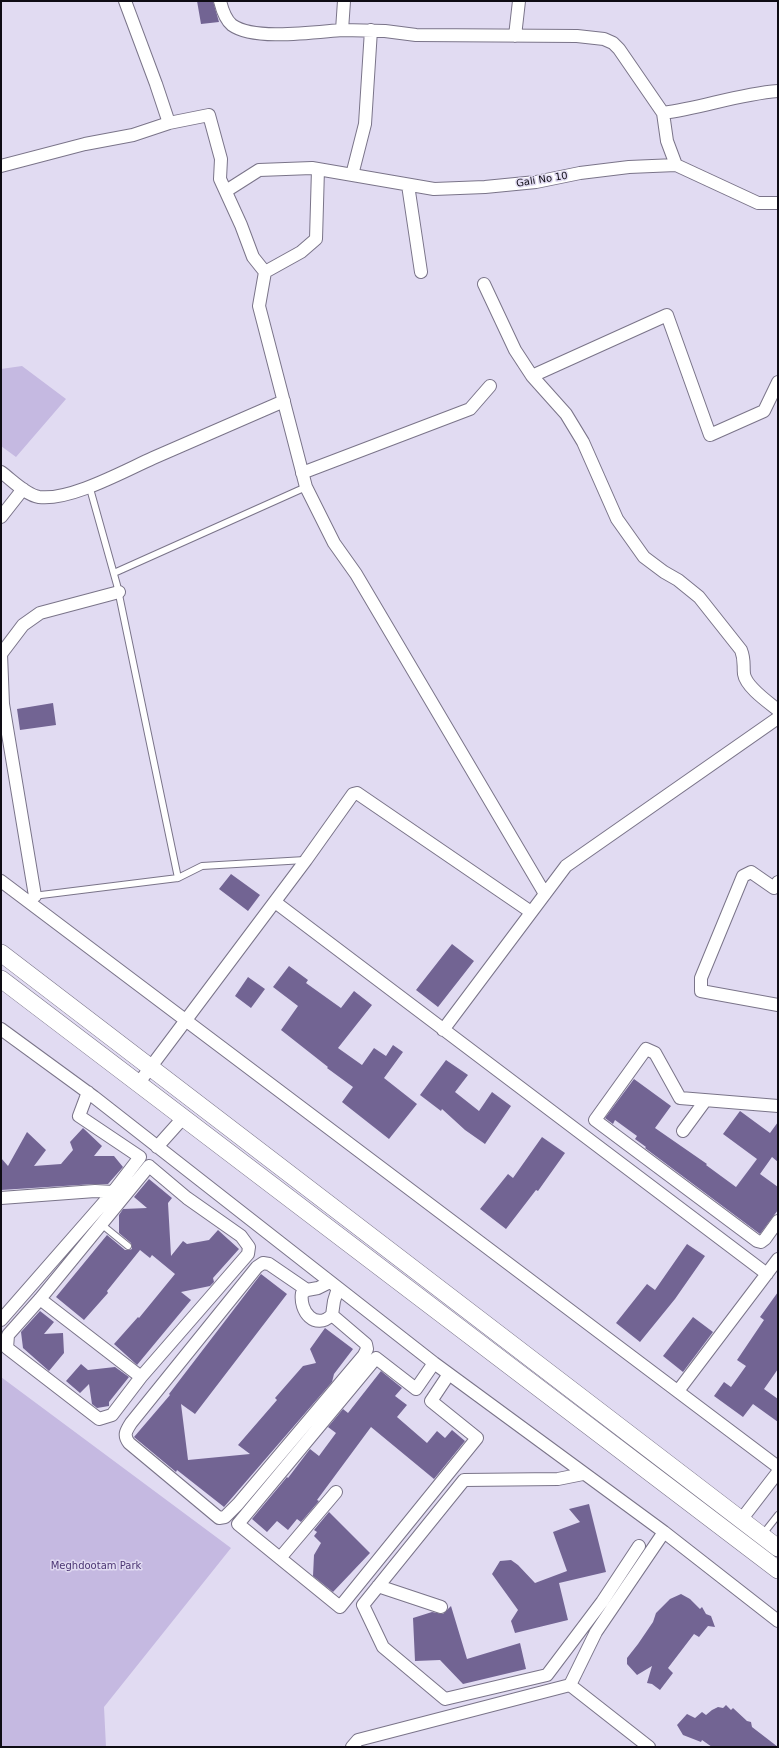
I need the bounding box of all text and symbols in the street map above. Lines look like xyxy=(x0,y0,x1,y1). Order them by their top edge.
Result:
street label: Gali No 10 xyxy=(515,170,569,190)
park label: Meghdootam Park xyxy=(51,1560,141,1572)

